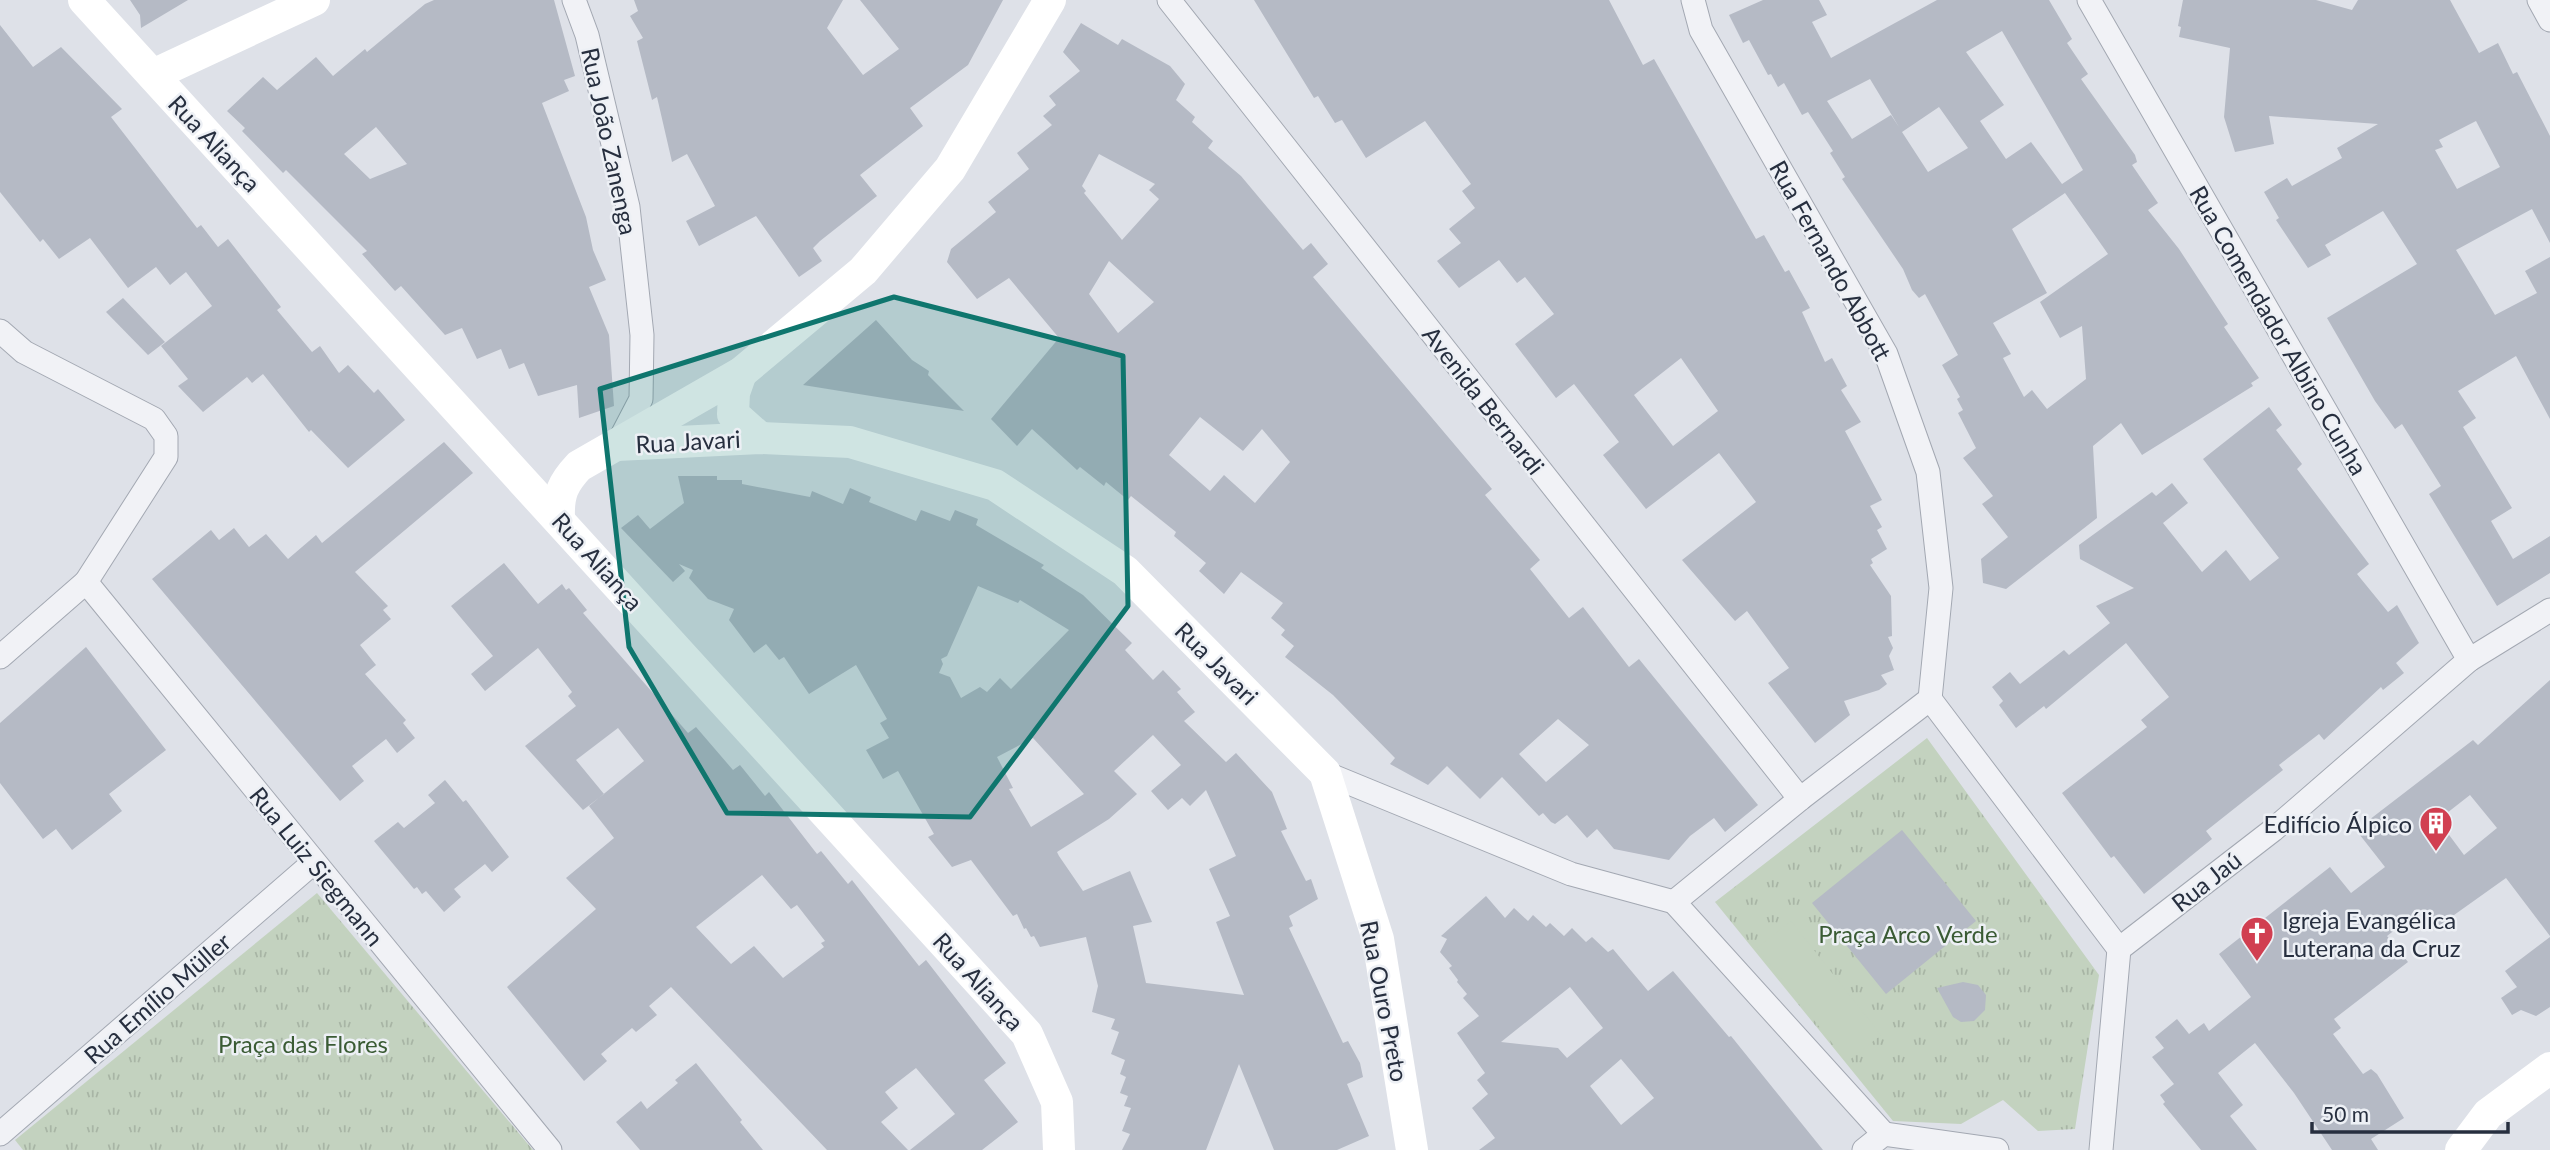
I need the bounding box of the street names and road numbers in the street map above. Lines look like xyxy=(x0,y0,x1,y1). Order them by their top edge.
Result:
street label: Rua João Zanenga xyxy=(576,45,644,237)
street label: Rua Aliança xyxy=(163,89,267,197)
street label: Rua Fernando Abbott xyxy=(1764,155,1898,365)
street label: Rua Comendador Albino Cunha xyxy=(2184,180,2374,480)
street label: Avenida Bernardi xyxy=(1417,320,1551,480)
street label: Rua Javari xyxy=(635,424,741,458)
street label: Rua Aliança xyxy=(547,506,649,616)
street label: Rua Javari xyxy=(1170,616,1264,710)
street label: Rua Luiz Siegmann xyxy=(244,781,390,951)
street label: Rua Jaú xyxy=(2165,845,2247,917)
street label: Rua Ouro Preto xyxy=(1355,918,1415,1084)
street label: Rua Emílio Müller xyxy=(78,926,236,1070)
street label: Rua Aliança xyxy=(928,926,1030,1036)

